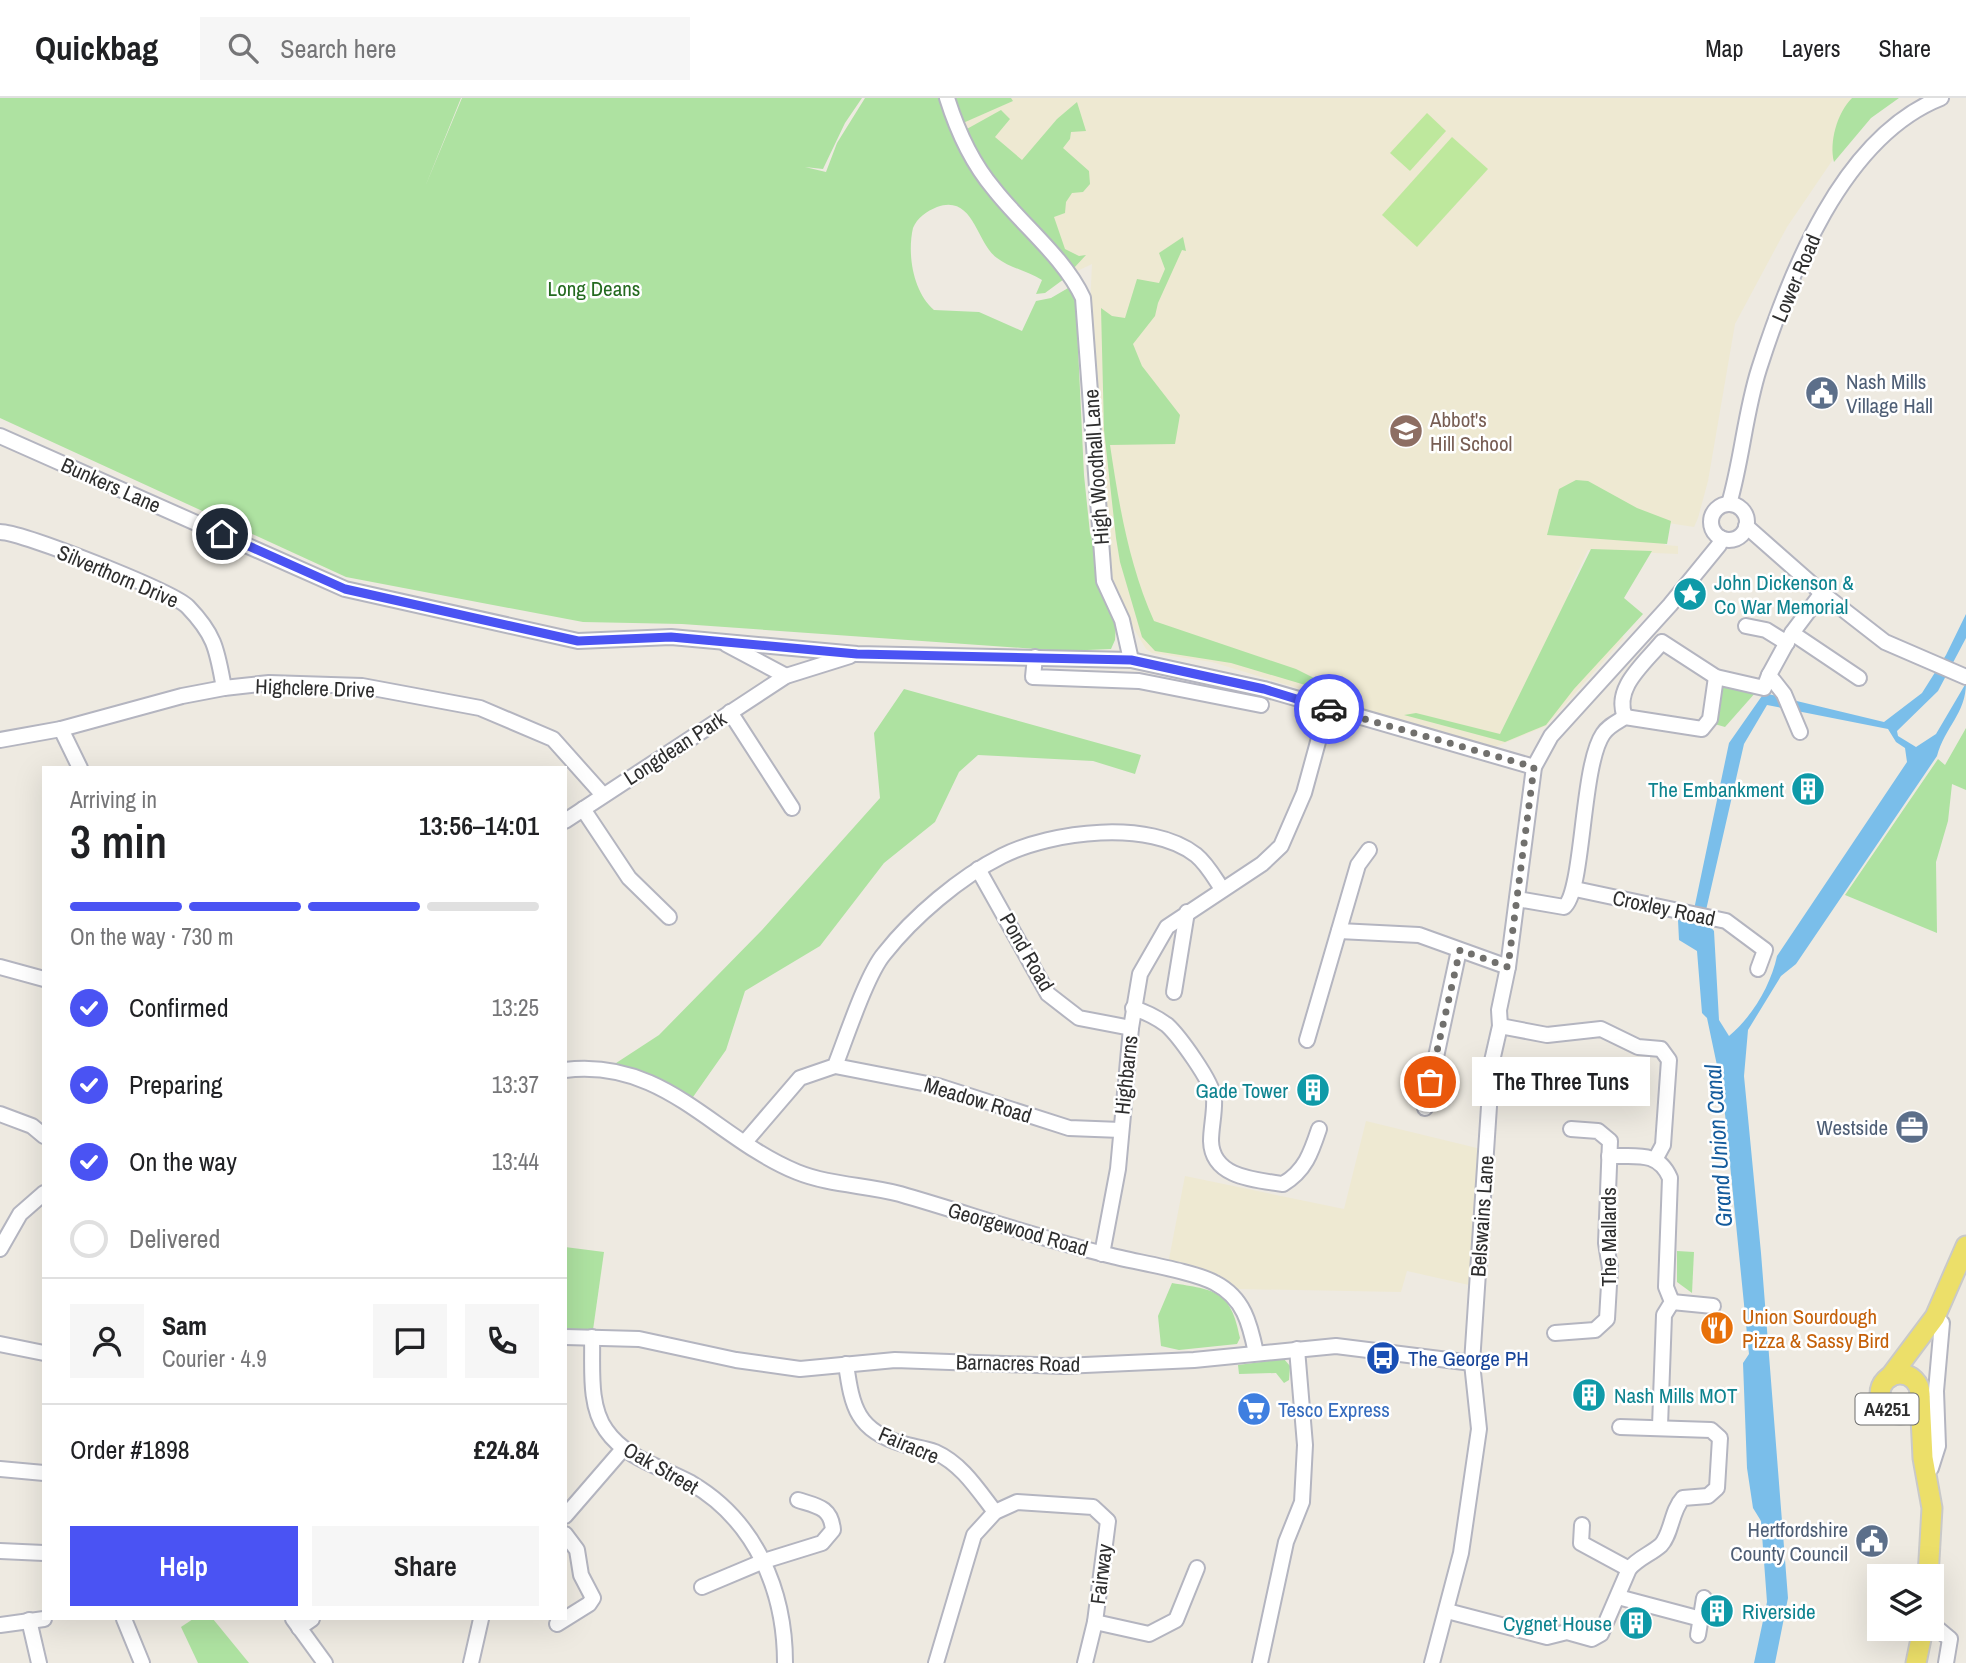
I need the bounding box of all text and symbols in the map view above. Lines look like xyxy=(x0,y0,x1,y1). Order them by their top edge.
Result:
search box xyxy=(200,17,690,80)
text: Quickbag xyxy=(35,26,158,70)
icon: search xyxy=(224,29,262,67)
text: Search here xyxy=(280,31,396,66)
text: Map xyxy=(1705,32,1743,64)
text: Layers xyxy=(1781,32,1840,64)
text: Share xyxy=(1878,32,1931,64)
street label: Lower Road xyxy=(1765,230,1827,326)
park label: Long Deans xyxy=(548,274,640,303)
place label: Nash Mills Village Hall xyxy=(1846,367,1933,420)
public building icon: Nash Mills Village Hall xyxy=(1803,374,1841,412)
street label: High Woodhall Lane xyxy=(1076,388,1116,546)
place label: Abbot's Hill School xyxy=(1429,405,1512,458)
school or university icon: Abbot's Hill School xyxy=(1387,412,1425,450)
street label: Bunkers Lane xyxy=(57,450,165,520)
pin xyxy=(192,504,252,564)
icon: home xyxy=(203,515,241,553)
street label: Silverthorn Drive xyxy=(53,537,183,615)
place label: John Dickenson & Co War Memorial xyxy=(1714,568,1854,621)
place icon: John Dickenson & Co War Memorial xyxy=(1671,575,1709,613)
street label: Highclere Drive xyxy=(255,671,375,705)
courier xyxy=(1294,674,1364,744)
icon: car xyxy=(1310,690,1348,728)
street label: Longdean Park xyxy=(618,704,732,792)
building icon: The Embankment xyxy=(1789,770,1827,808)
place label: The Embankment xyxy=(1648,775,1784,804)
text: Arriving in xyxy=(70,784,157,815)
text: 13:56–14:01 xyxy=(419,808,539,843)
text: 3 min xyxy=(70,810,167,872)
street label: Croxley Road xyxy=(1610,883,1718,933)
street label: Pond Road xyxy=(993,907,1061,997)
text: On the way · 730 m xyxy=(70,921,234,952)
icon: check xyxy=(70,989,108,1027)
text: Confirmed xyxy=(129,990,229,1025)
text: 13:25 xyxy=(492,992,539,1023)
street label: Highbarns xyxy=(1107,1034,1145,1116)
pin xyxy=(1400,1052,1460,1112)
callout: The Three Tuns xyxy=(1472,1058,1650,1107)
icon: bag xyxy=(1411,1063,1449,1101)
water label: Grand Union Canal xyxy=(1697,1063,1739,1228)
icon: check xyxy=(70,1066,108,1104)
text: The Three Tuns xyxy=(1493,1066,1629,1097)
text: Preparing xyxy=(129,1067,223,1102)
text: 13:37 xyxy=(492,1069,539,1100)
street label: Meadow Road xyxy=(921,1070,1035,1130)
building icon: Gade Tower xyxy=(1294,1071,1332,1109)
place label: Gade Tower xyxy=(1195,1076,1288,1105)
office icon: Westside xyxy=(1893,1108,1931,1146)
place label: Westside xyxy=(1817,1113,1888,1142)
icon: check xyxy=(70,1143,108,1181)
text: On the way xyxy=(129,1144,237,1179)
text: 13:44 xyxy=(492,1146,539,1177)
street label: Belswains Lane xyxy=(1463,1154,1501,1278)
street label: The Mallards xyxy=(1594,1187,1623,1287)
street label: Georgewood Road xyxy=(945,1195,1091,1263)
text: Delivered xyxy=(129,1221,220,1256)
place label: Union Sourdough Pizza & Sassy Bird xyxy=(1742,1302,1889,1355)
button: person xyxy=(70,1304,144,1378)
button: chat xyxy=(373,1304,447,1378)
button: phone xyxy=(465,1304,539,1378)
text: Sam xyxy=(162,1308,207,1343)
restaurant icon: Union Sourdough Pizza & Sassy Bird xyxy=(1698,1309,1736,1347)
bus stop icon: The George PH xyxy=(1364,1339,1402,1377)
text: Courier · 4.9 xyxy=(162,1343,267,1374)
place label: The George PH xyxy=(1408,1344,1529,1373)
street label: Barnacres Road xyxy=(956,1347,1080,1379)
building icon: Nash Mills MOT xyxy=(1570,1376,1608,1414)
place label: Nash Mills MOT xyxy=(1614,1381,1738,1410)
supermarket icon: Tesco Express xyxy=(1235,1390,1273,1428)
road number: A4251 xyxy=(1856,1394,1918,1424)
place label: Tesco Express xyxy=(1278,1395,1390,1424)
street label: Fairacre xyxy=(874,1419,944,1471)
text: Order #1898 xyxy=(70,1432,190,1467)
text: £24.84 xyxy=(474,1432,539,1467)
street label: Oak Street xyxy=(618,1435,704,1501)
place label: Hertfordshire County Council xyxy=(1730,1515,1848,1568)
public building icon: Hertfordshire County Council xyxy=(1853,1522,1891,1560)
button: Help xyxy=(70,1526,298,1606)
button: Share xyxy=(312,1526,539,1606)
street label: Fairway xyxy=(1083,1542,1119,1606)
map controls xyxy=(1867,1564,1944,1641)
button: layers xyxy=(1867,1564,1944,1641)
building icon: Riverside xyxy=(1698,1592,1736,1630)
place label: Riverside xyxy=(1742,1597,1816,1626)
building icon: Cygnet House xyxy=(1617,1604,1655,1642)
place label: Cygnet House xyxy=(1503,1609,1612,1638)

